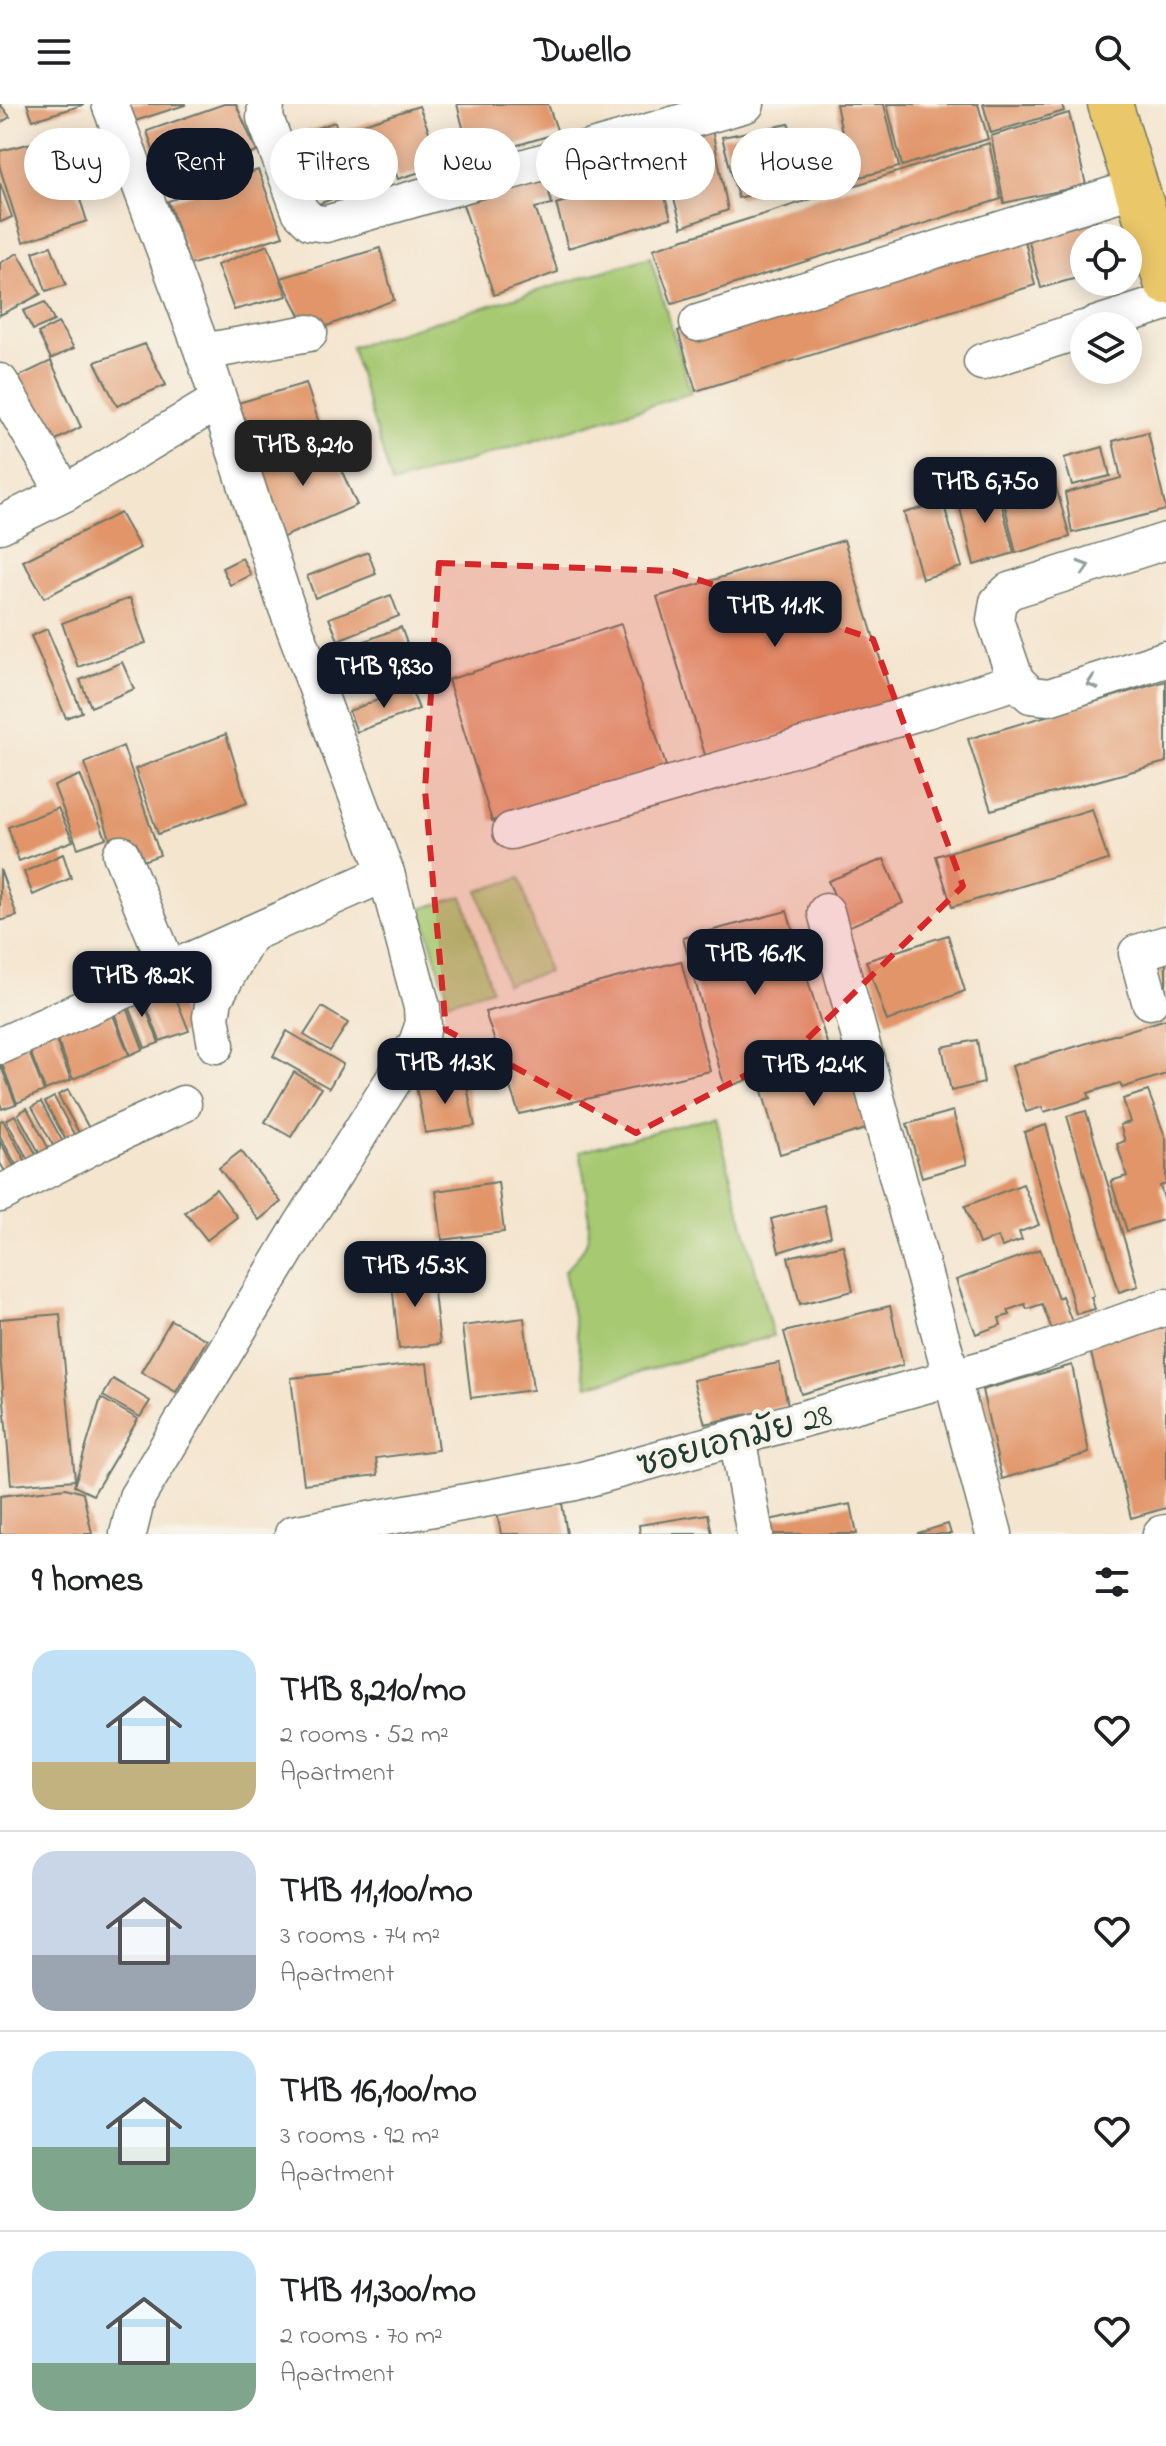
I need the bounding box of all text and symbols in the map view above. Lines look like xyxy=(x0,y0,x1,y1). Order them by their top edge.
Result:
text: Dwello xyxy=(535,26,631,79)
icon: menu xyxy=(32,30,76,74)
icon: search xyxy=(1090,30,1134,74)
chip: Buy xyxy=(24,128,130,200)
chip: Rent xyxy=(146,128,254,200)
chip: Filters xyxy=(270,128,398,200)
chip: New xyxy=(414,128,520,200)
chip: Apartment xyxy=(536,128,715,200)
chip: House xyxy=(731,128,861,200)
map controls xyxy=(1070,224,1142,384)
button: locate xyxy=(1070,224,1142,296)
button: layers xyxy=(1070,312,1142,384)
pin: THB 8,210 xyxy=(211,420,395,488)
text: THB 8,210 xyxy=(253,427,353,465)
pin: THB 6,750 xyxy=(893,457,1077,525)
text: THB 6,750 xyxy=(932,464,1038,502)
one-way arrow xyxy=(1077,560,1091,576)
pin: THB 11.1K xyxy=(683,581,867,649)
text: THB 11.1K xyxy=(727,588,823,626)
pin: THB 9,830 xyxy=(292,642,476,710)
text: THB 9,830 xyxy=(335,649,433,687)
one-way arrow xyxy=(1086,673,1100,689)
pin: THB 16.1K xyxy=(663,929,847,997)
text: THB 16.1K xyxy=(705,936,805,974)
pin: THB 18.2K xyxy=(50,951,234,1019)
text: THB 18.2K xyxy=(91,958,193,996)
pin: THB 11.3K xyxy=(353,1038,537,1106)
pin: THB 12.4K xyxy=(722,1040,906,1108)
text: THB 11.3K xyxy=(395,1045,495,1083)
text: THB 12.4K xyxy=(762,1047,866,1085)
pin: THB 15.3K xyxy=(323,1241,507,1309)
text: THB 15.3K xyxy=(362,1248,468,1286)
street label: ซอยเอกมัย 28 xyxy=(632,1392,838,1492)
text: 9 homes xyxy=(32,1557,144,1607)
icon: filters xyxy=(1090,1560,1134,1604)
text: THB 8,210/mo xyxy=(280,1667,466,1717)
icon: home xyxy=(96,1682,192,1778)
icon: heart xyxy=(1090,1708,1134,1752)
text: 2 rooms · 52 m² xyxy=(280,1717,449,1755)
text: Apartment xyxy=(280,1755,394,1793)
text: THB 11,100/mo xyxy=(280,1868,473,1918)
icon: home xyxy=(96,1883,192,1979)
icon: heart xyxy=(1090,1909,1134,1953)
text: 3 rooms · 74 m² xyxy=(280,1918,440,1956)
text: Apartment xyxy=(280,1956,394,1994)
text: THB 16,100/mo xyxy=(280,2068,477,2118)
icon: home xyxy=(96,2083,192,2179)
icon: heart xyxy=(1090,2109,1134,2153)
text: 3 rooms · 92 m² xyxy=(280,2118,439,2156)
text: Apartment xyxy=(280,2156,394,2194)
text: THB 11,300/mo xyxy=(280,2268,476,2318)
icon: home xyxy=(96,2283,192,2379)
icon: heart xyxy=(1090,2309,1134,2353)
text: 2 rooms · 70 m² xyxy=(280,2318,443,2356)
text: Apartment xyxy=(280,2356,394,2394)

